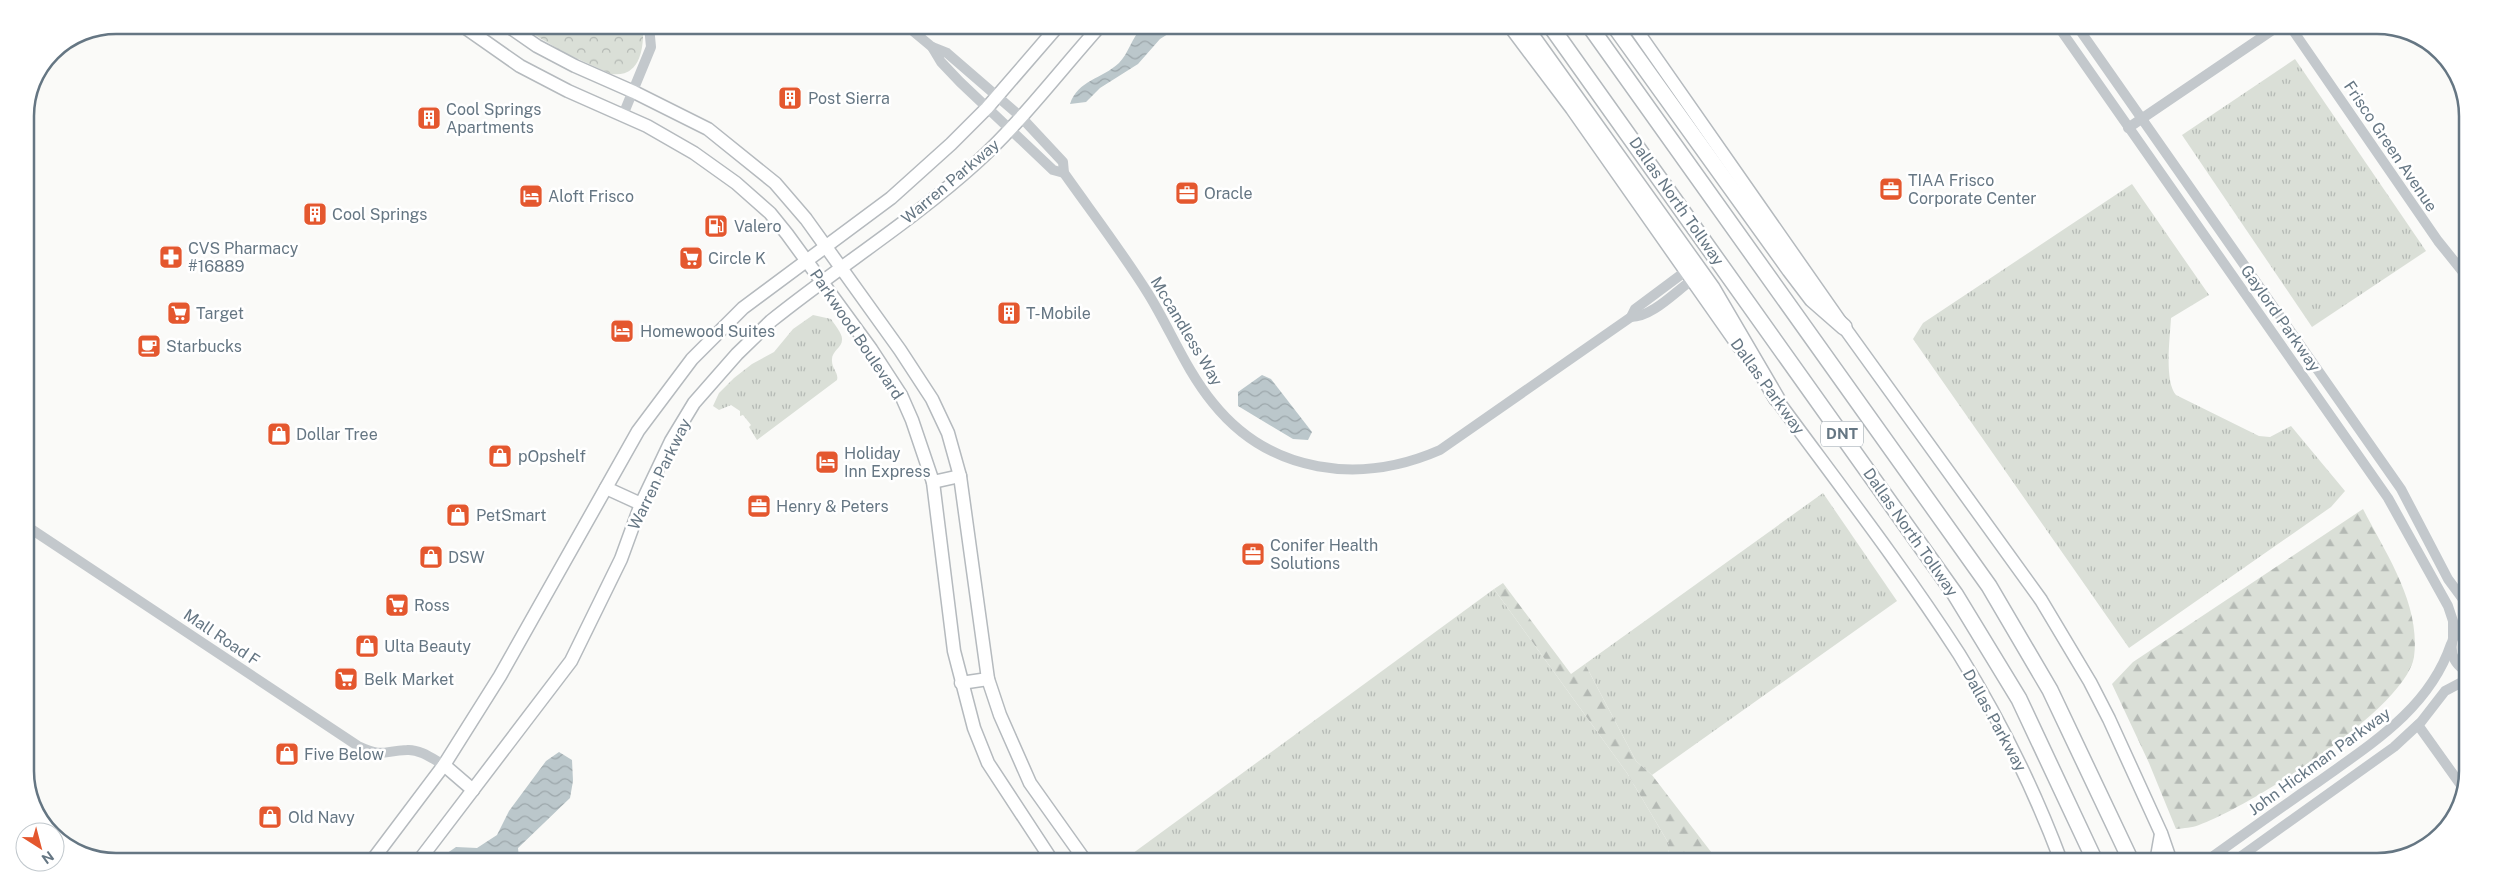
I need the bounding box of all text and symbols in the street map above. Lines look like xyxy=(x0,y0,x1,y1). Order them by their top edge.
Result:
street label: Frisco Green Avenue xyxy=(2340,77,2441,215)
building icon: Post Sierra xyxy=(777,85,803,111)
place label: Post Sierra xyxy=(808,89,890,108)
place label: Cool Springs Apartments xyxy=(446,100,541,137)
building icon: Cool Springs Apartments xyxy=(416,105,442,131)
street label: Dallas North Tollway xyxy=(1625,133,1728,270)
street label: Warren Parkway xyxy=(898,135,1003,228)
place label: TIAA Frisco Corporate Center xyxy=(1908,171,2036,208)
office icon: TIAA Frisco Corporate Center xyxy=(1878,176,1904,202)
office icon: Oracle xyxy=(1174,180,1200,206)
hotel icon: Aloft Frisco xyxy=(518,183,544,209)
place label: Oracle xyxy=(1204,184,1253,203)
place label: Aloft Frisco xyxy=(548,187,634,206)
building icon: Cool Springs xyxy=(302,201,328,227)
place label: Cool Springs xyxy=(332,205,427,224)
fuel station icon: Valero xyxy=(703,213,729,239)
place label: Valero xyxy=(734,217,782,236)
place label: CVS Pharmacy #16889 xyxy=(188,239,299,276)
pharmacy icon: CVS Pharmacy #16889 xyxy=(158,244,184,270)
supermarket icon: Circle K xyxy=(678,245,704,271)
place label: Circle K xyxy=(708,249,766,268)
street label: Gaylord Parkway xyxy=(2237,261,2325,376)
street label: Parkwood Boulevard xyxy=(806,265,907,403)
street label: Mccandless Way xyxy=(1147,273,1227,390)
supermarket icon: Target xyxy=(166,300,192,326)
building icon: T-Mobile xyxy=(996,300,1022,326)
place label: Target xyxy=(196,304,244,323)
place label: T-Mobile xyxy=(1026,304,1091,323)
hotel icon: Homewood Suites xyxy=(609,318,635,344)
place label: Homewood Suites xyxy=(640,322,775,341)
cafe icon: Starbucks xyxy=(136,333,162,359)
street label: Dallas Parkway xyxy=(1726,335,1809,438)
place label: Starbucks xyxy=(166,337,242,356)
street label: Warren Parkway xyxy=(624,415,695,533)
shop icon: Dollar Tree xyxy=(266,421,292,447)
road number: DNT xyxy=(1821,422,1863,446)
place label: Dollar Tree xyxy=(296,425,378,444)
shop icon: pOpshelf xyxy=(487,443,513,469)
place label: Holiday Inn Express xyxy=(844,444,931,481)
place label: pOpshelf xyxy=(518,447,586,466)
hotel icon: Holiday Inn Express xyxy=(814,449,840,475)
street label: Dallas North Tollway xyxy=(1859,464,1962,601)
office icon: Henry & Peters xyxy=(746,493,772,519)
place label: Henry & Peters xyxy=(776,497,889,516)
shop icon: PetSmart xyxy=(445,502,471,528)
place label: PetSmart xyxy=(476,506,547,525)
place label: Conifer Health Solutions xyxy=(1270,536,1378,573)
office icon: Conifer Health Solutions xyxy=(1240,541,1266,567)
shop icon: DSW xyxy=(418,544,444,570)
place label: DSW xyxy=(448,548,485,567)
supermarket icon: Ross xyxy=(384,592,410,618)
place label: Ross xyxy=(414,596,450,615)
street label: Mall Road F xyxy=(180,605,263,670)
shop icon: Ulta Beauty xyxy=(354,633,380,659)
place label: Ulta Beauty xyxy=(384,637,471,656)
supermarket icon: Belk Market xyxy=(333,666,359,692)
street label: Dallas Parkway xyxy=(1959,666,2031,775)
place label: Belk Market xyxy=(364,670,454,689)
street label: John Hickman Parkway xyxy=(2245,703,2394,819)
shop icon: Five Below xyxy=(274,741,300,767)
place label: Five Below xyxy=(304,745,384,764)
shop icon: Old Navy xyxy=(257,804,283,830)
place label: Old Navy xyxy=(288,808,355,827)
north arrow xyxy=(15,822,65,872)
text: N xyxy=(39,848,57,867)

